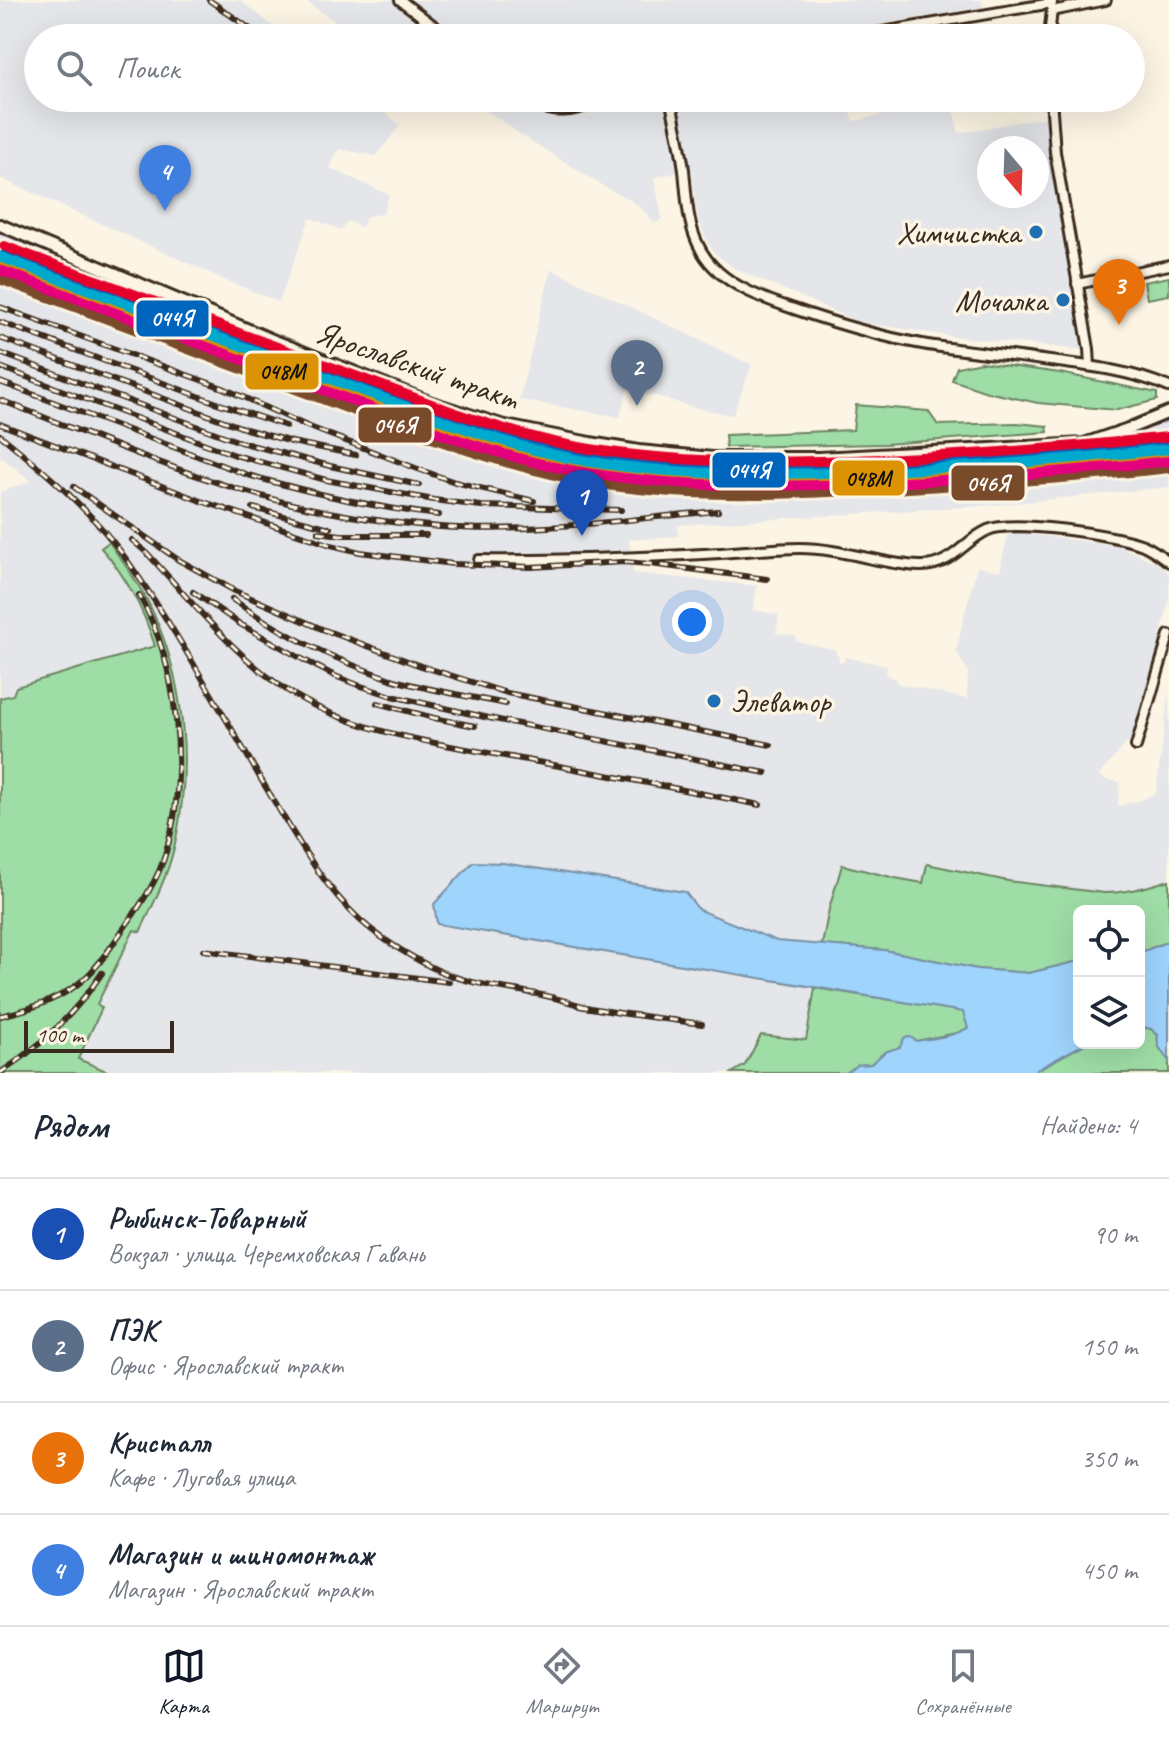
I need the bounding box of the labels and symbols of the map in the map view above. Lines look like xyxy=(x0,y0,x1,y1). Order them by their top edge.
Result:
north arrow xyxy=(977,136,1049,208)
pin: 4 xyxy=(139,145,191,211)
place label: Химчистка xyxy=(897,212,1023,253)
marker: Химчистка xyxy=(1027,223,1045,241)
pin: 3 xyxy=(1093,259,1145,325)
place label: Мочалка xyxy=(955,280,1050,321)
marker: Мочалка xyxy=(1054,291,1072,309)
line badge: 044Я xyxy=(135,299,210,338)
text: 044Я xyxy=(151,305,196,333)
street label: Ярославский тракт xyxy=(311,312,526,420)
pin: 2 xyxy=(611,340,663,406)
line badge: 048М xyxy=(244,352,320,391)
text: 048М xyxy=(259,358,308,386)
line badge: 046Я xyxy=(357,406,433,444)
text: 046Я xyxy=(373,412,420,440)
line badge: 044Я xyxy=(711,451,787,489)
text: 044Я xyxy=(728,457,773,485)
line badge: 048М xyxy=(831,459,906,497)
line badge: 046Я xyxy=(950,464,1026,502)
text: 048М xyxy=(845,465,894,493)
pin: 1 xyxy=(556,470,608,536)
text: 046Я xyxy=(966,470,1013,498)
your location xyxy=(672,602,712,642)
place label: Элеватор xyxy=(730,681,832,722)
marker: Элеватор xyxy=(705,692,723,710)
scale bar xyxy=(24,1017,174,1053)

